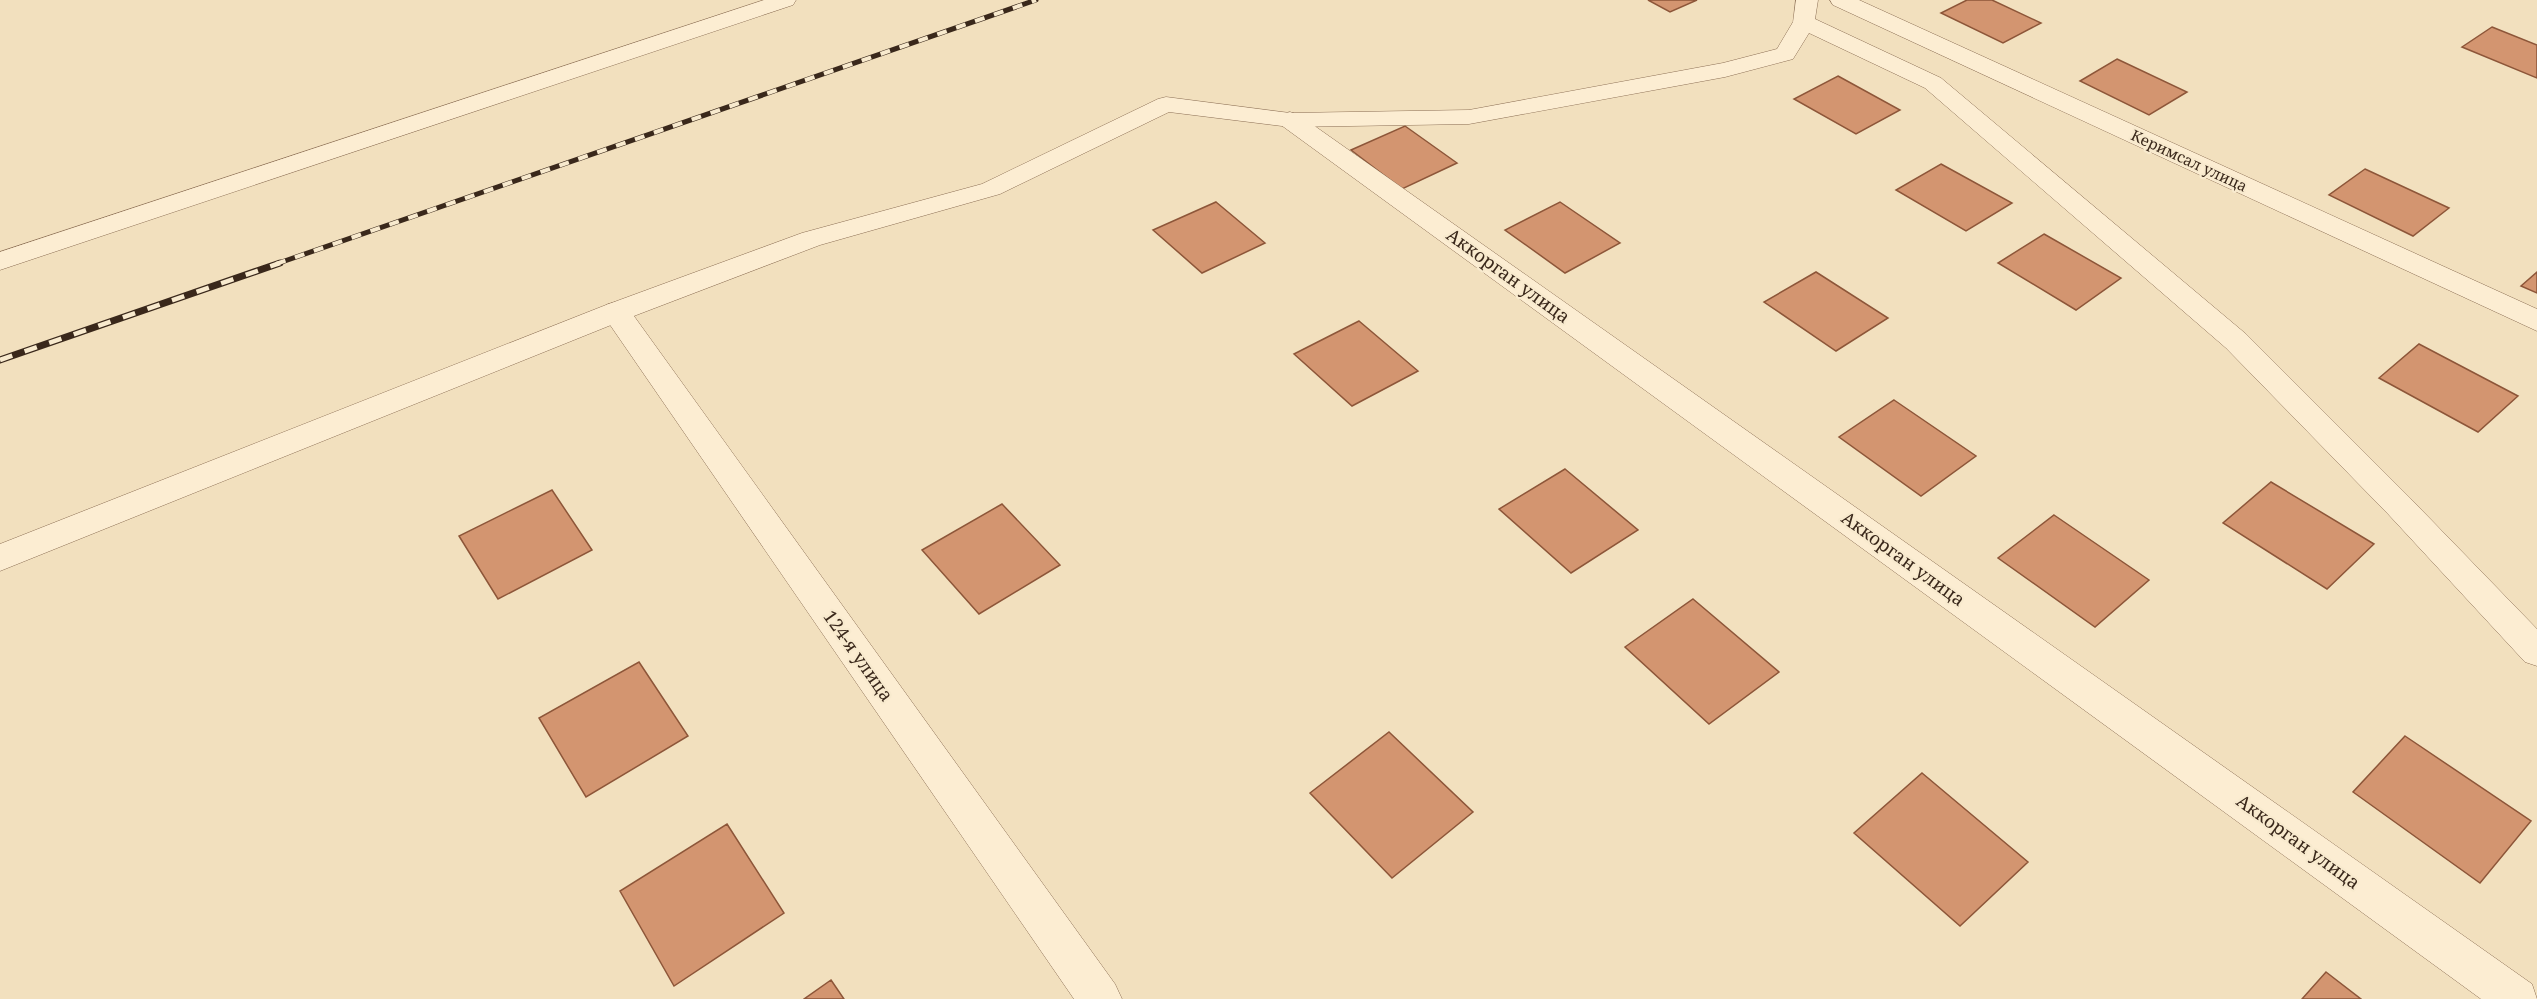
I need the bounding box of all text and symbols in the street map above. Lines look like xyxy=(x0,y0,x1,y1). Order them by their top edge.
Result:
street label: Керимсал улица xyxy=(2128,124,2251,196)
street label: Аккорган улица xyxy=(1442,222,1575,328)
street label: Аккорган улица xyxy=(1837,505,1970,611)
street label: 124-я улица xyxy=(819,605,899,706)
street label: Аккорган улица xyxy=(2232,788,2365,894)

